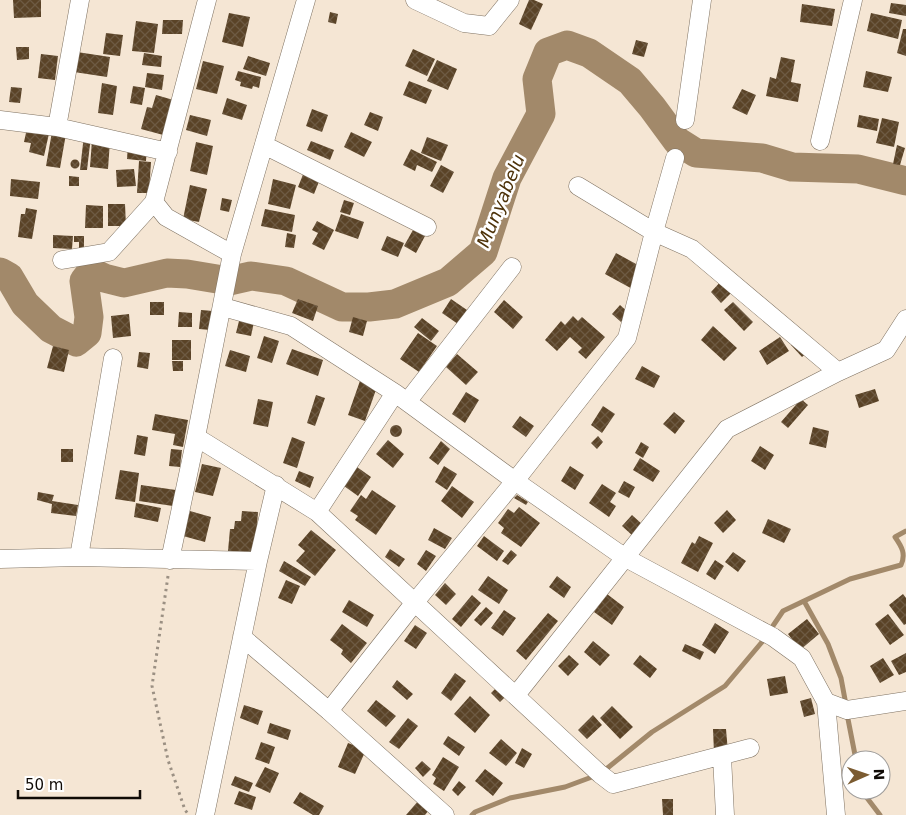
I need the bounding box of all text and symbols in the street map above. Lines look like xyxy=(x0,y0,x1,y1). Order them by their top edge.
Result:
water label: Munyabelu xyxy=(472,151,529,251)
north arrow xyxy=(841,750,891,800)
scale bar xyxy=(18,768,140,800)
text: N xyxy=(871,768,887,781)
text: 50 m xyxy=(25,776,63,794)

